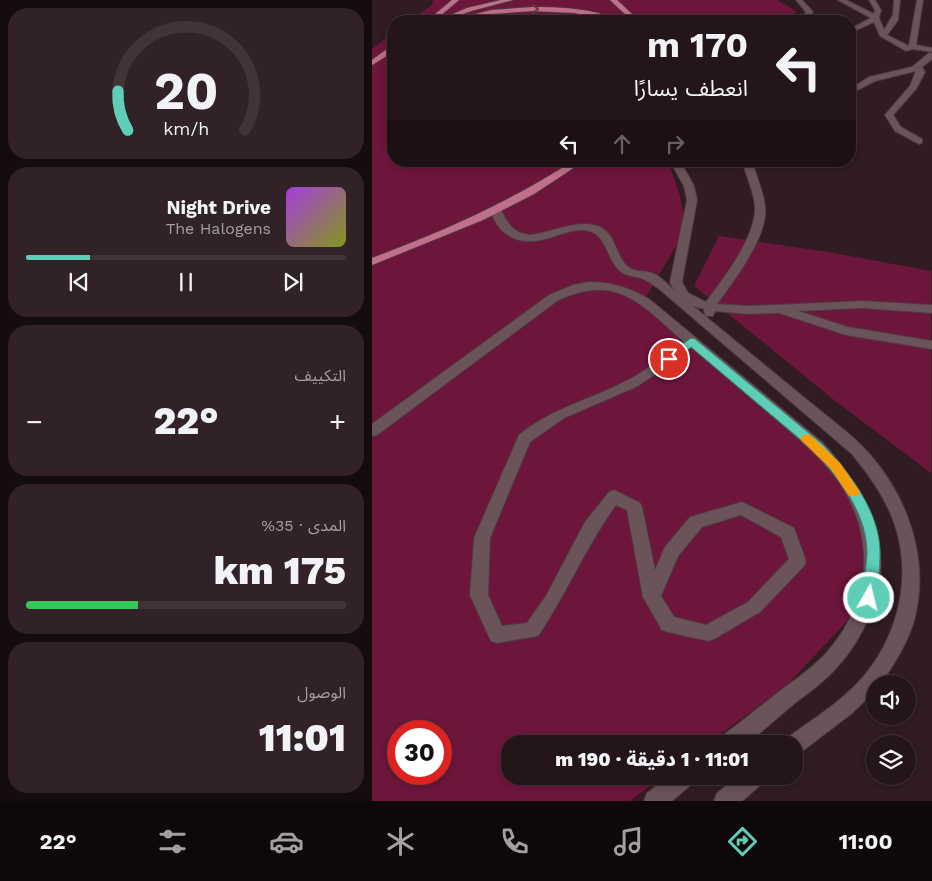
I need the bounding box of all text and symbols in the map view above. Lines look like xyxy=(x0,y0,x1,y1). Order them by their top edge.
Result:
one-way arrow xyxy=(531,4,539,14)
text: 170 m xyxy=(647,24,748,66)
icon: left xyxy=(766,35,831,100)
text: 20 xyxy=(154,61,218,122)
text: انعطف يسارًا xyxy=(634,76,748,101)
text: km/h xyxy=(163,118,209,139)
icon: left xyxy=(555,130,583,158)
icon: ahead xyxy=(608,130,636,158)
icon: right xyxy=(661,130,689,158)
text: Night Drive xyxy=(166,196,271,219)
text: The Halogens xyxy=(166,219,271,238)
icon: previous xyxy=(65,268,93,296)
icon: pause xyxy=(172,268,200,296)
icon: next xyxy=(279,268,307,296)
pin xyxy=(648,338,690,380)
icon: arrive xyxy=(655,345,683,373)
text: التكييف xyxy=(294,366,346,385)
text: 22° xyxy=(154,399,218,443)
text: − xyxy=(26,405,43,438)
text: + xyxy=(329,405,346,438)
text: المدى · 35% xyxy=(261,516,346,535)
text: 175 km xyxy=(214,549,346,593)
position arrow xyxy=(842,571,894,623)
map controls xyxy=(866,675,916,785)
button: sound xyxy=(866,675,916,725)
text: الوصول xyxy=(297,683,346,702)
text: 11:01 xyxy=(259,716,346,760)
speed limit sign: 30 xyxy=(387,720,452,785)
button: layers xyxy=(866,735,916,785)
text: 11:01 · 1 دقيقة · 190 m xyxy=(555,748,749,771)
icon: filters xyxy=(155,824,190,859)
icon: car xyxy=(269,824,304,859)
icon: climate xyxy=(383,824,418,859)
icon: phone xyxy=(497,824,532,859)
icon: music xyxy=(611,824,646,859)
icon: directions xyxy=(725,824,760,859)
text: 22° xyxy=(39,829,77,854)
text: 11:00 xyxy=(839,829,893,854)

